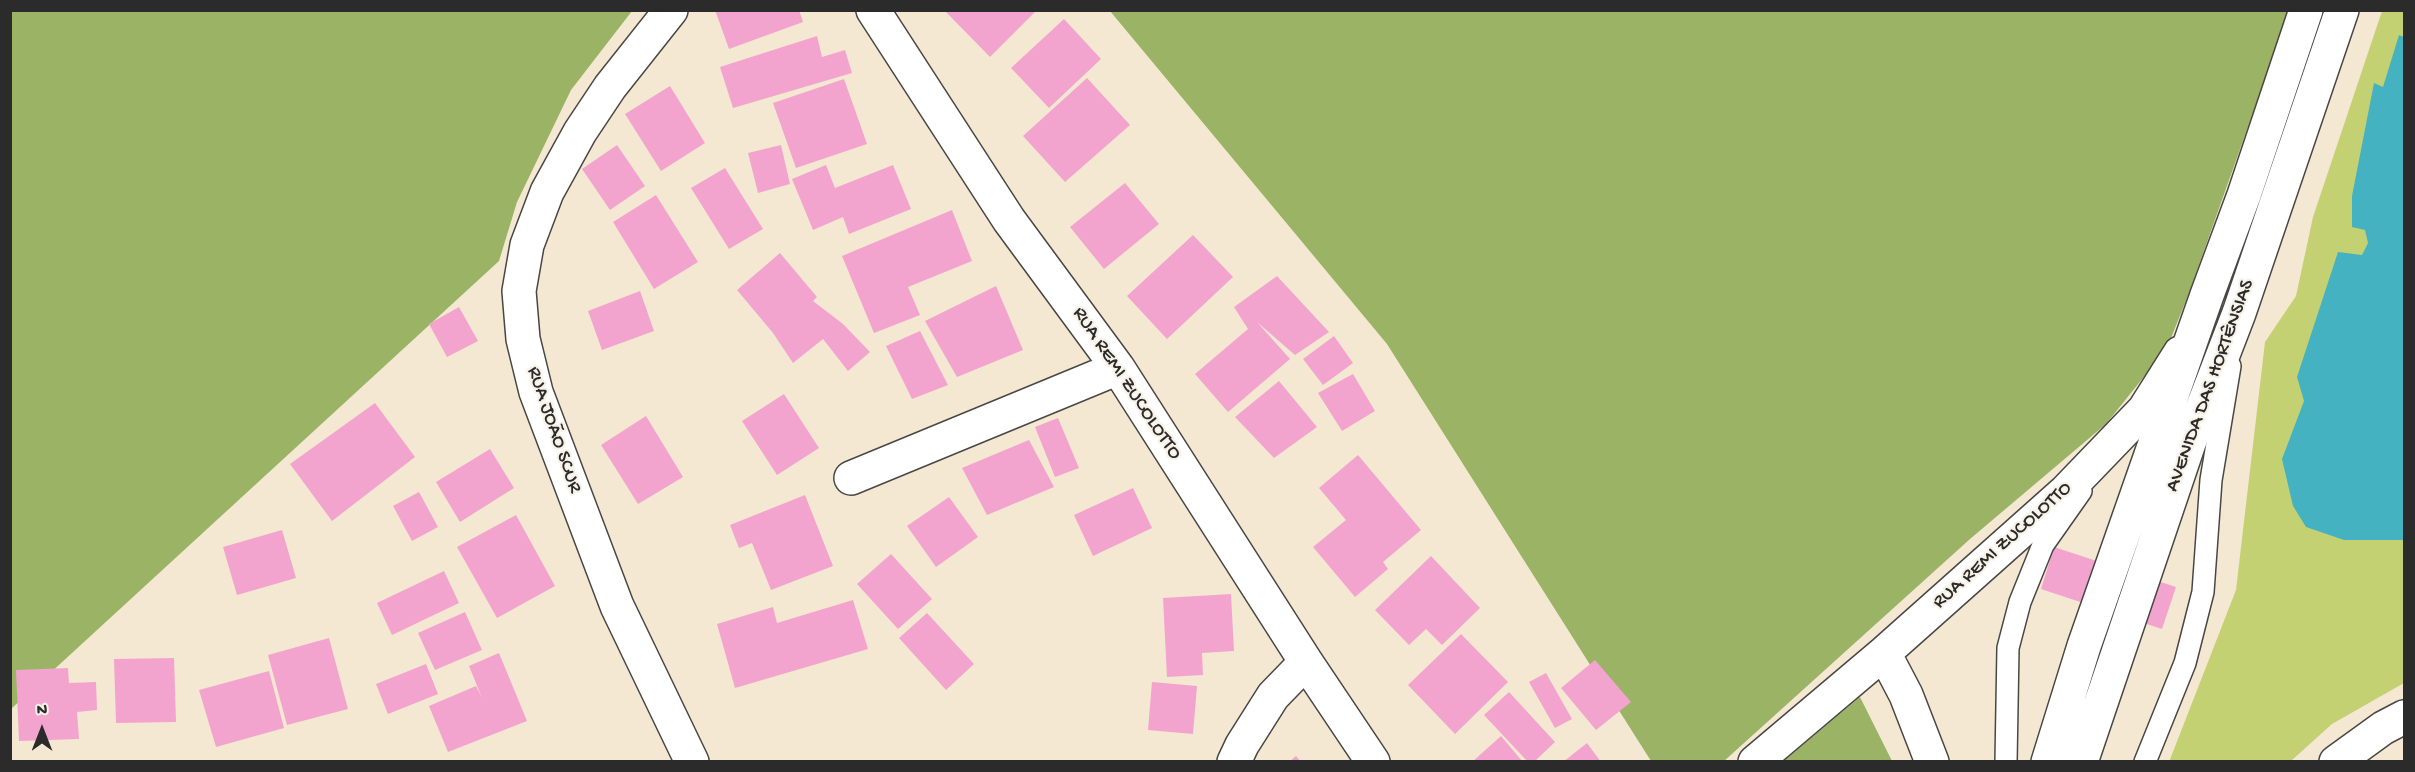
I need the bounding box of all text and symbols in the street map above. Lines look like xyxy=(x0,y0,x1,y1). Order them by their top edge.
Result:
street label: AVENIDA DAS HORTÊNSIAS xyxy=(2161,277,2261,495)
street label: RUA REMI ZUCOLOTTO xyxy=(1066,303,1186,465)
street label: RUA JOÃO SCUR xyxy=(520,364,586,496)
street label: RUA REMI ZUCOLOTTO xyxy=(1928,477,2078,615)
north arrow xyxy=(12,700,72,760)
text: N xyxy=(37,702,47,721)

